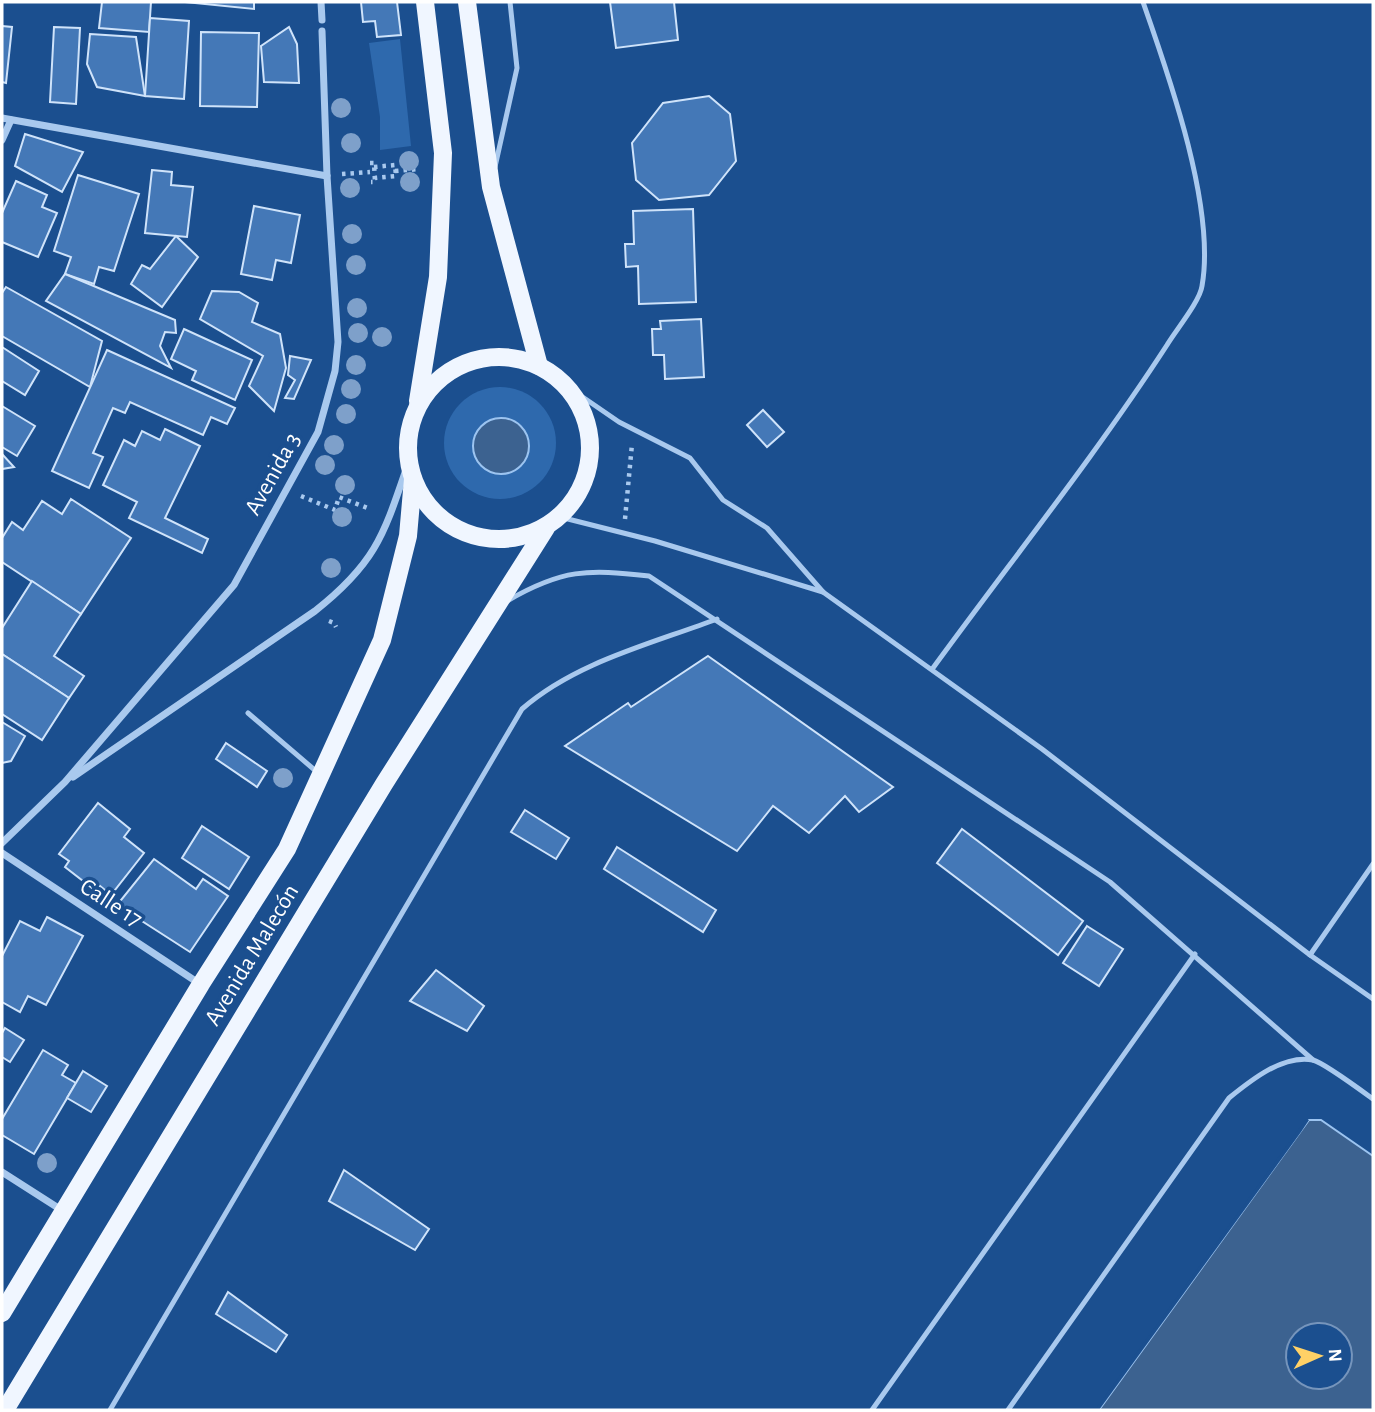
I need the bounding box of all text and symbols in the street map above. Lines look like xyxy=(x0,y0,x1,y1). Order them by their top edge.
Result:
street label: Avenida 3 xyxy=(241,429,305,519)
street label: Calle 17 xyxy=(76,874,146,932)
street label: Avenida Malecón xyxy=(201,880,303,1030)
north arrow xyxy=(1284,1321,1354,1391)
text: N xyxy=(1325,1348,1344,1362)

